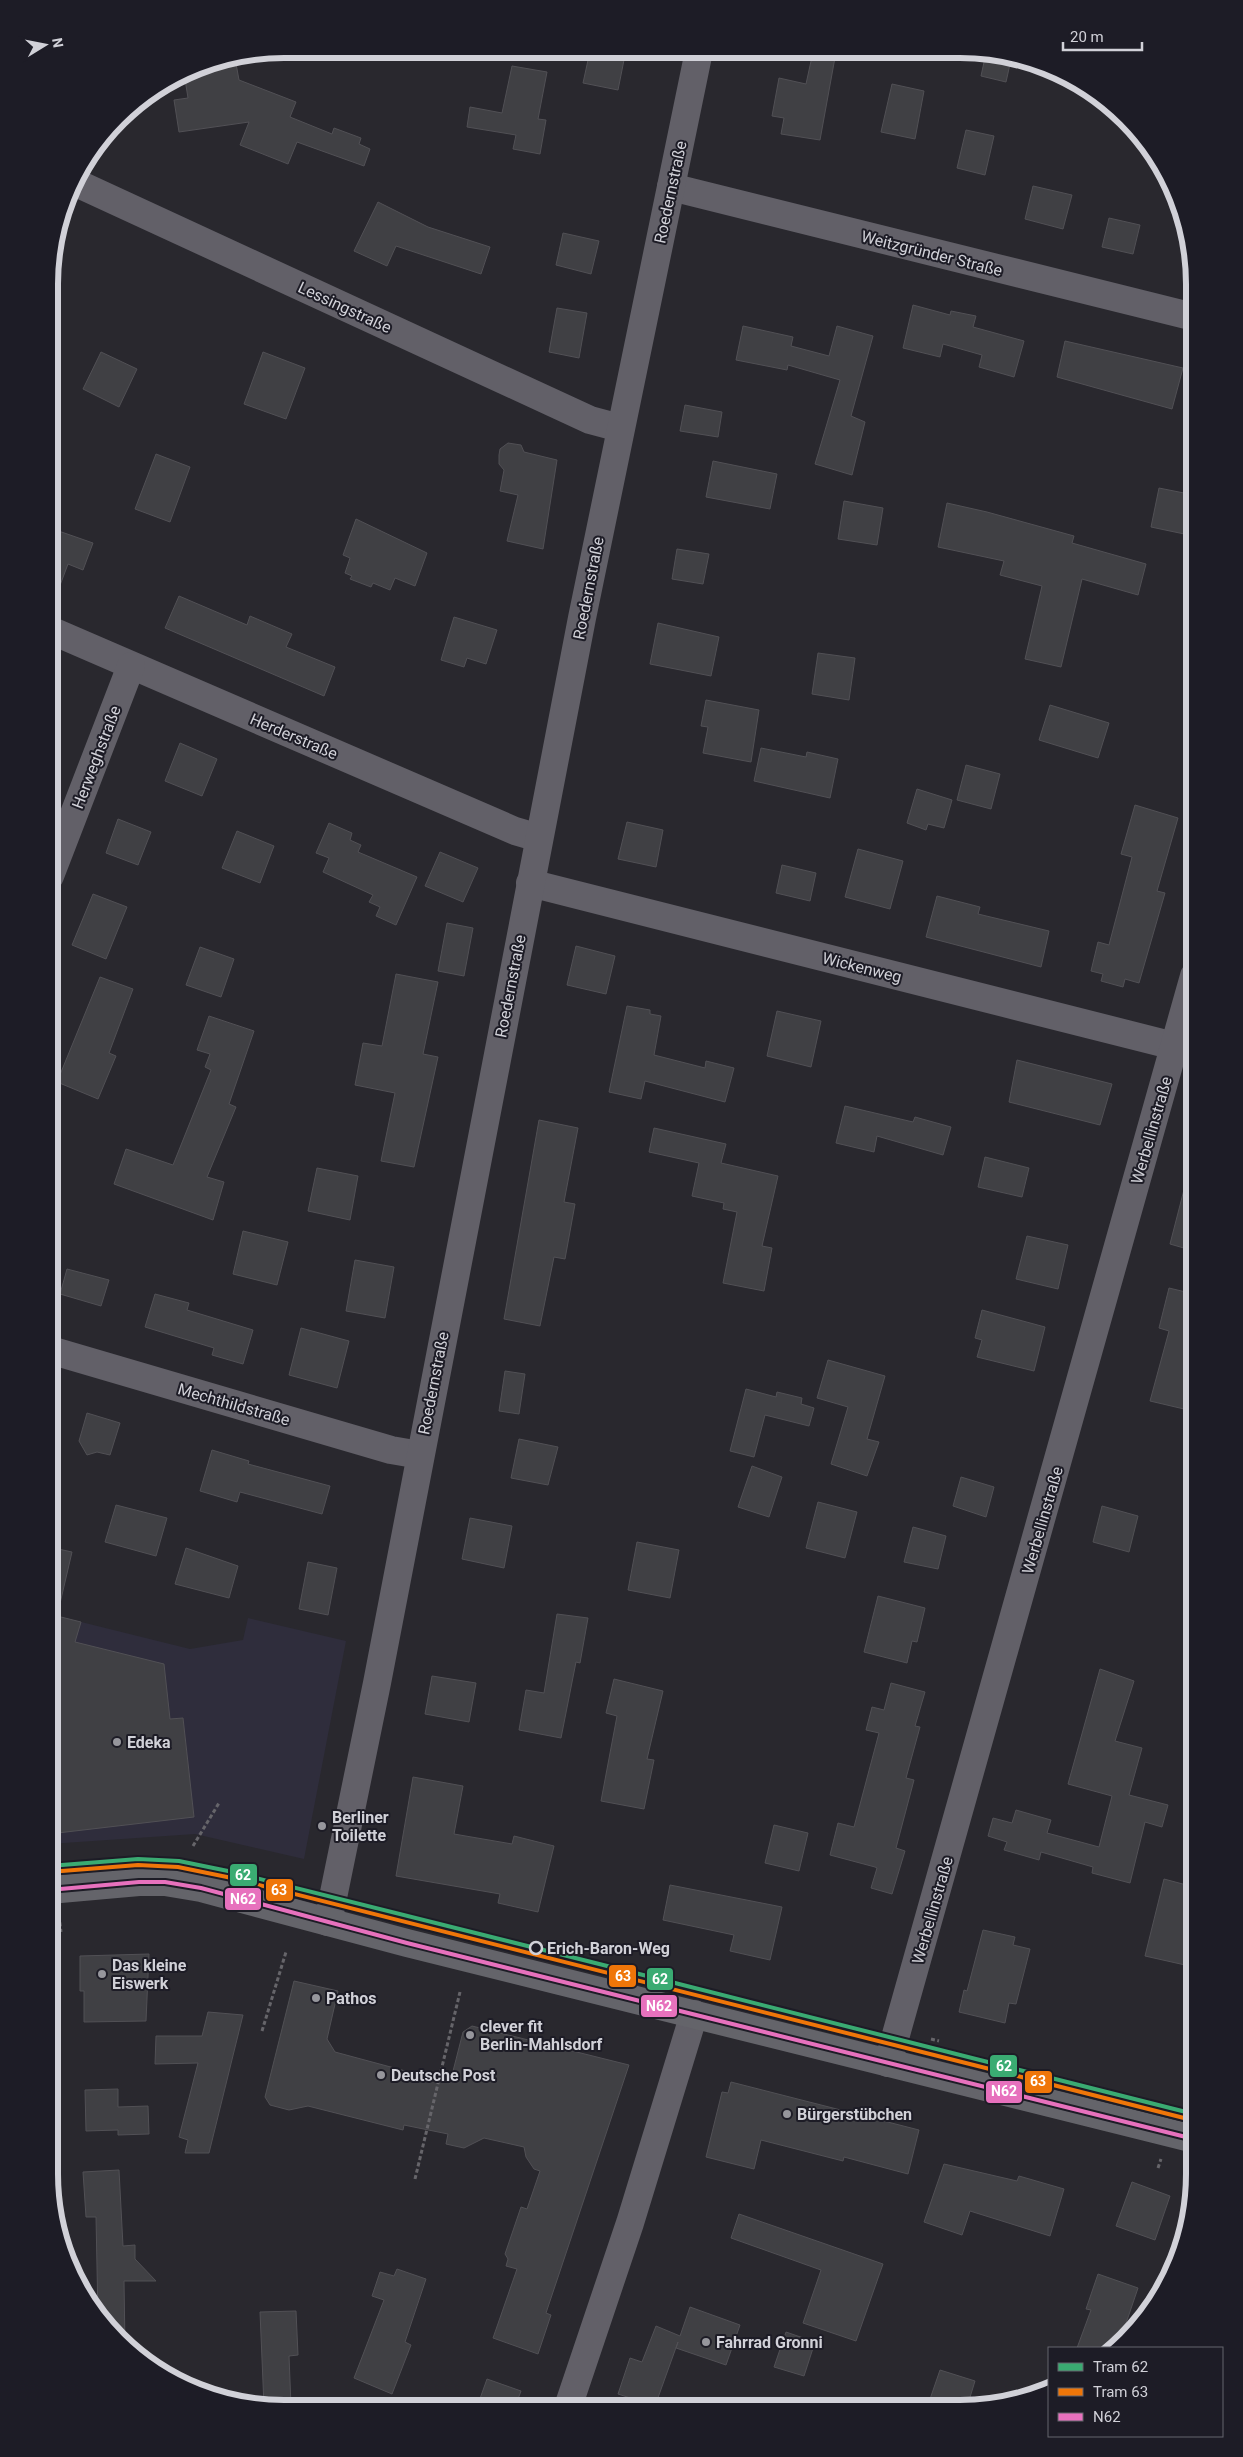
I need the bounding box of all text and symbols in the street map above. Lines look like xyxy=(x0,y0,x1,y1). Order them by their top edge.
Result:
north arrow xyxy=(20,20,70,70)
scale bar xyxy=(1063,20,1142,52)
text: 20 m xyxy=(1070,28,1104,46)
text: N xyxy=(49,36,67,49)
street label: Roedernstraße xyxy=(650,139,691,245)
street label: Weitzgründer Straße xyxy=(859,227,1004,280)
street label: Lessingstraße xyxy=(295,278,394,337)
street label: Roedernstraße xyxy=(569,535,608,641)
street label: Herweghstraße xyxy=(68,703,125,811)
street label: Herderstraße xyxy=(247,709,341,763)
street label: Roedernstraße xyxy=(491,933,530,1039)
street label: Wickenweg xyxy=(820,948,904,987)
street label: Werbellinstraße xyxy=(1127,1074,1176,1186)
street label: Roedernstraße xyxy=(414,1330,453,1436)
street label: Mechthildstraße xyxy=(176,1379,292,1430)
street label: Werbellinstraße xyxy=(1018,1464,1067,1576)
place label: Edeka xyxy=(127,1733,171,1752)
marker: Edeka xyxy=(111,1736,123,1748)
place label: Berliner Toilette xyxy=(332,1808,389,1845)
marker: Berliner Toilette xyxy=(316,1820,328,1832)
street label: Werbellinstraße xyxy=(908,1854,957,1966)
line badge: 62 xyxy=(229,1863,258,1887)
text: 62 xyxy=(235,1867,251,1883)
line badge: 63 xyxy=(265,1878,294,1902)
text: 63 xyxy=(271,1882,287,1898)
line badge: N62 xyxy=(224,1887,262,1911)
text: N62 xyxy=(230,1891,256,1907)
place label: Erich-Baron-Weg xyxy=(547,1939,670,1958)
marker: Erich-Baron-Weg xyxy=(529,1941,543,1955)
place label: Das kleine Eiswerk xyxy=(112,1956,187,1993)
line badge: 63 xyxy=(608,1964,637,1988)
line badge: 62 xyxy=(646,1967,674,1991)
marker: Das kleine Eiswerk xyxy=(96,1968,108,1980)
text: 63 xyxy=(615,1968,631,1984)
text: 62 xyxy=(652,1971,668,1987)
place label: Pathos xyxy=(326,1989,376,2008)
marker: Pathos xyxy=(310,1992,322,2004)
line badge: N62 xyxy=(640,1994,678,2018)
text: N62 xyxy=(646,1998,672,2014)
place label: clever fit Berlin-Mahlsdorf xyxy=(480,2017,602,2054)
marker: clever fit Berlin-Mahlsdorf xyxy=(464,2029,476,2041)
line badge: 62 xyxy=(989,2054,1018,2078)
text: 62 xyxy=(996,2058,1012,2074)
place label: Deutsche Post xyxy=(391,2066,496,2085)
marker: Deutsche Post xyxy=(375,2069,387,2081)
line badge: 63 xyxy=(1024,2070,1053,2094)
text: 63 xyxy=(1030,2073,1046,2089)
line badge: N62 xyxy=(985,2080,1023,2104)
text: N62 xyxy=(991,2083,1017,2099)
place label: Bürgerstübchen xyxy=(797,2105,912,2124)
marker: Bürgerstübchen xyxy=(781,2108,793,2120)
place label: Fahrrad Gronni xyxy=(716,2333,823,2352)
marker: Fahrrad Gronni xyxy=(700,2336,712,2348)
legend xyxy=(1048,2347,1223,2437)
text: Tram 62 xyxy=(1093,2358,1148,2376)
text: Tram 63 xyxy=(1093,2383,1148,2401)
text: N62 xyxy=(1093,2408,1121,2426)

